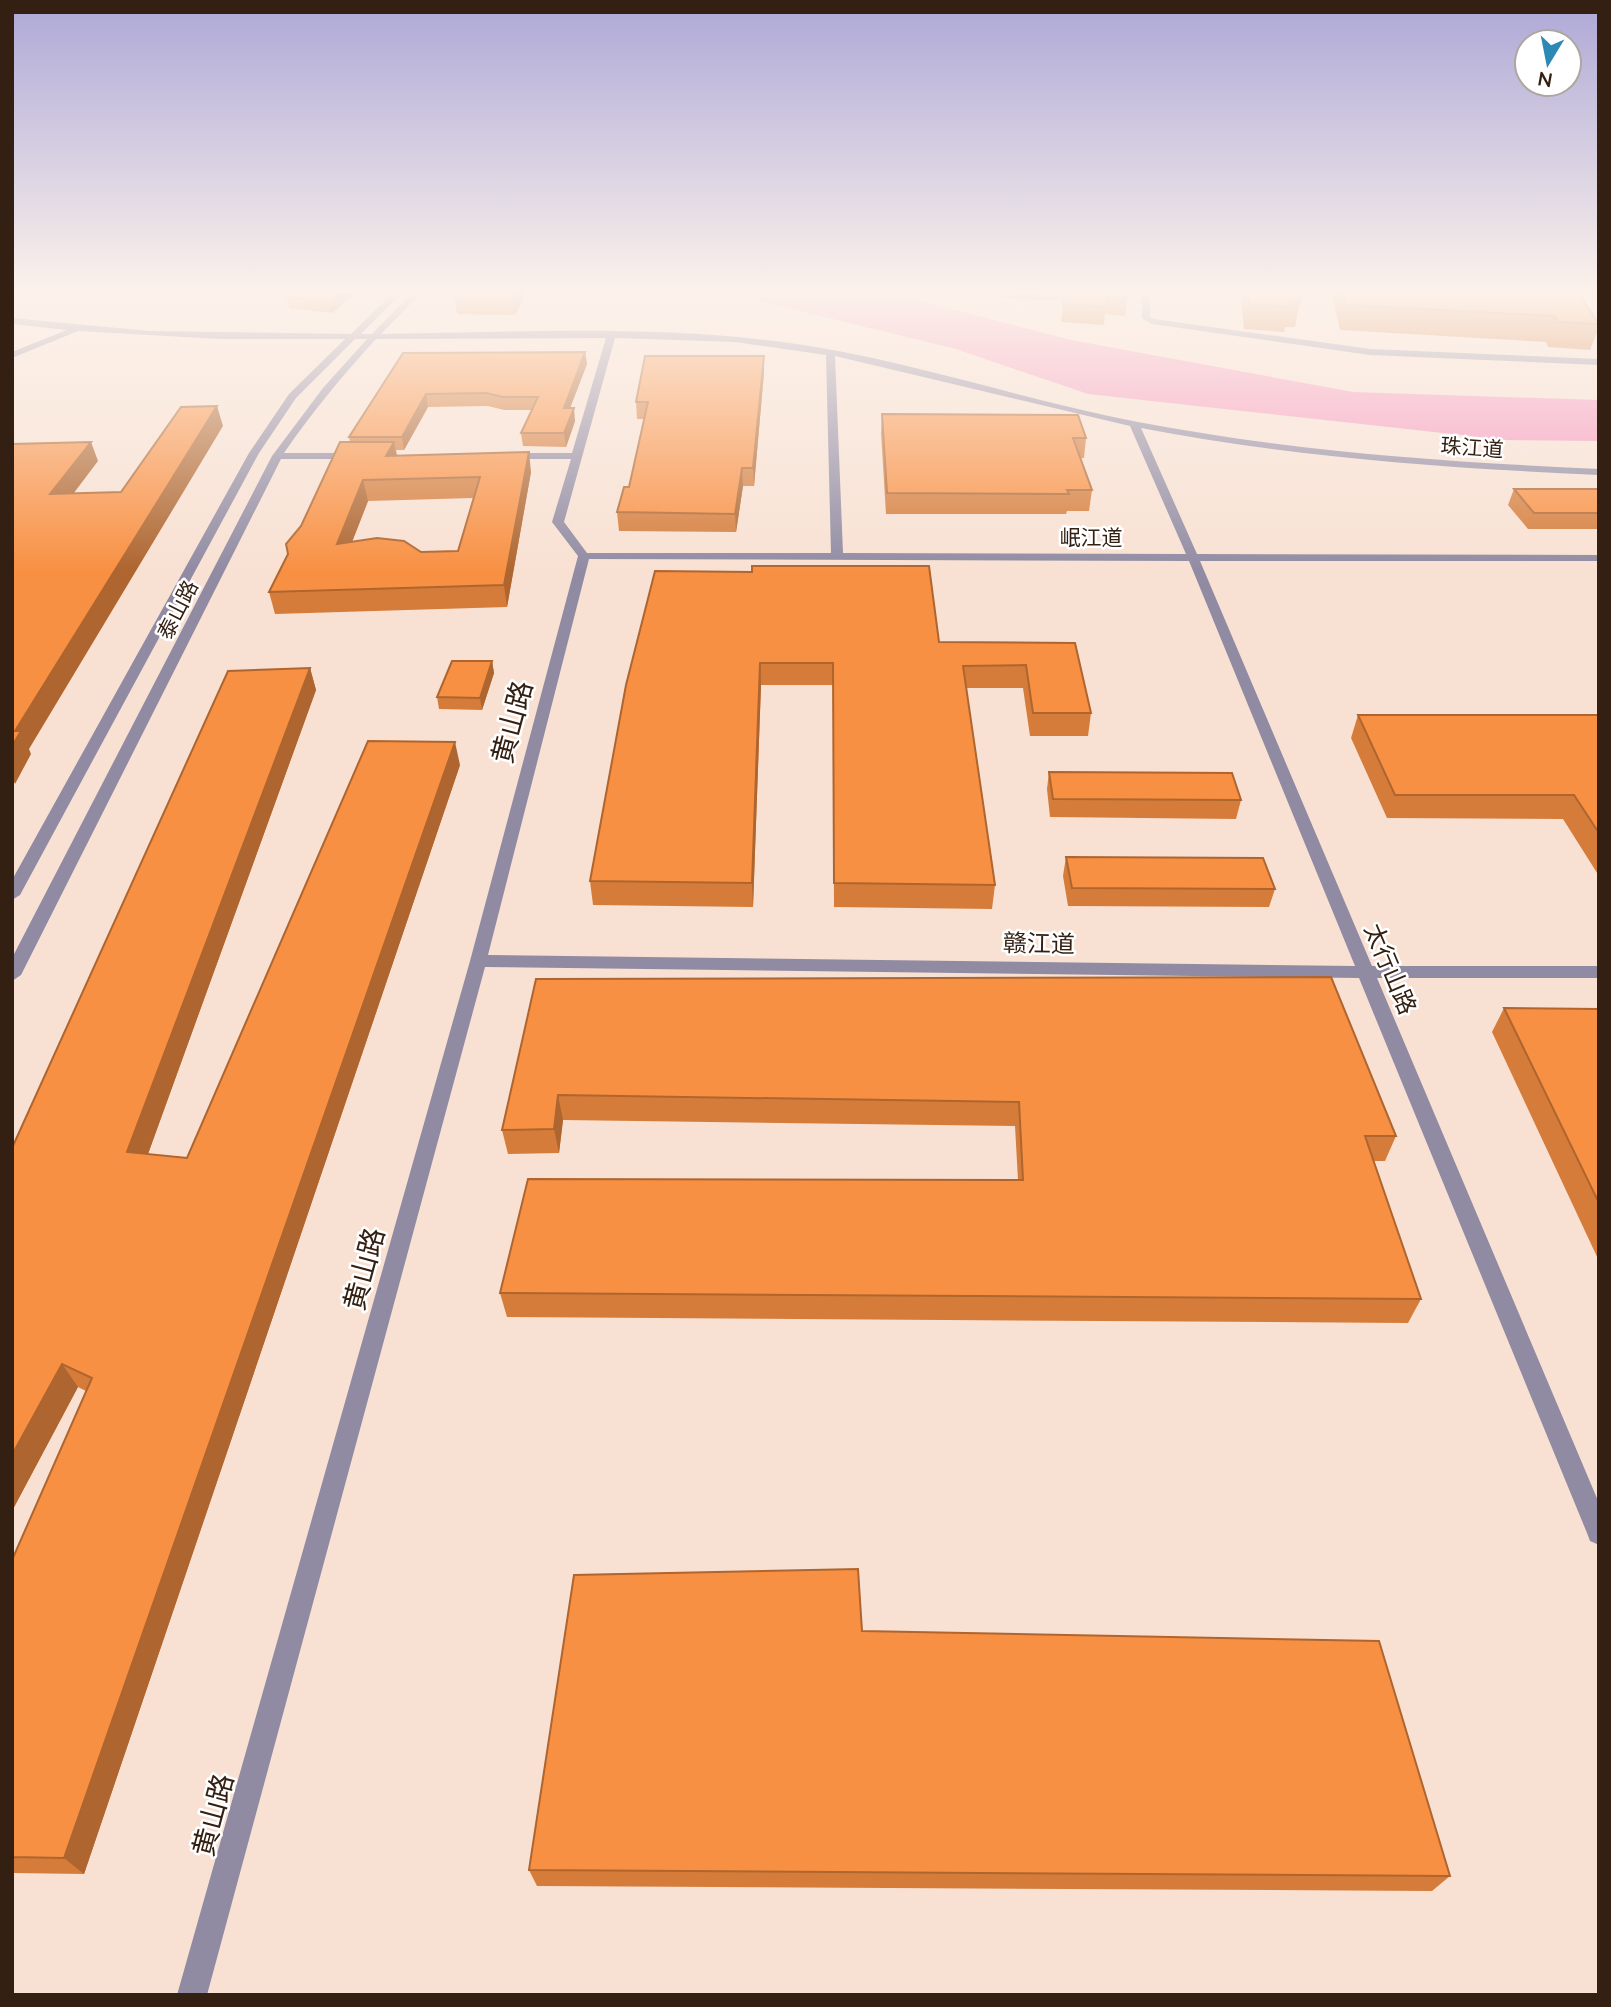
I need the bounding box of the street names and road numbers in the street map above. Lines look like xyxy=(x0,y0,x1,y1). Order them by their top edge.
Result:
street label: 珠江道 xyxy=(1440,432,1504,461)
street label: 岷江道 xyxy=(1060,524,1123,549)
street label: 泰山路 xyxy=(151,576,202,643)
street label: 黄山路 xyxy=(484,677,538,767)
street label: 太行山路 xyxy=(1359,919,1423,1018)
street label: 赣江道 xyxy=(1003,927,1075,958)
street label: 黄山路 xyxy=(336,1224,390,1314)
street label: 黄山路 xyxy=(185,1770,239,1860)

